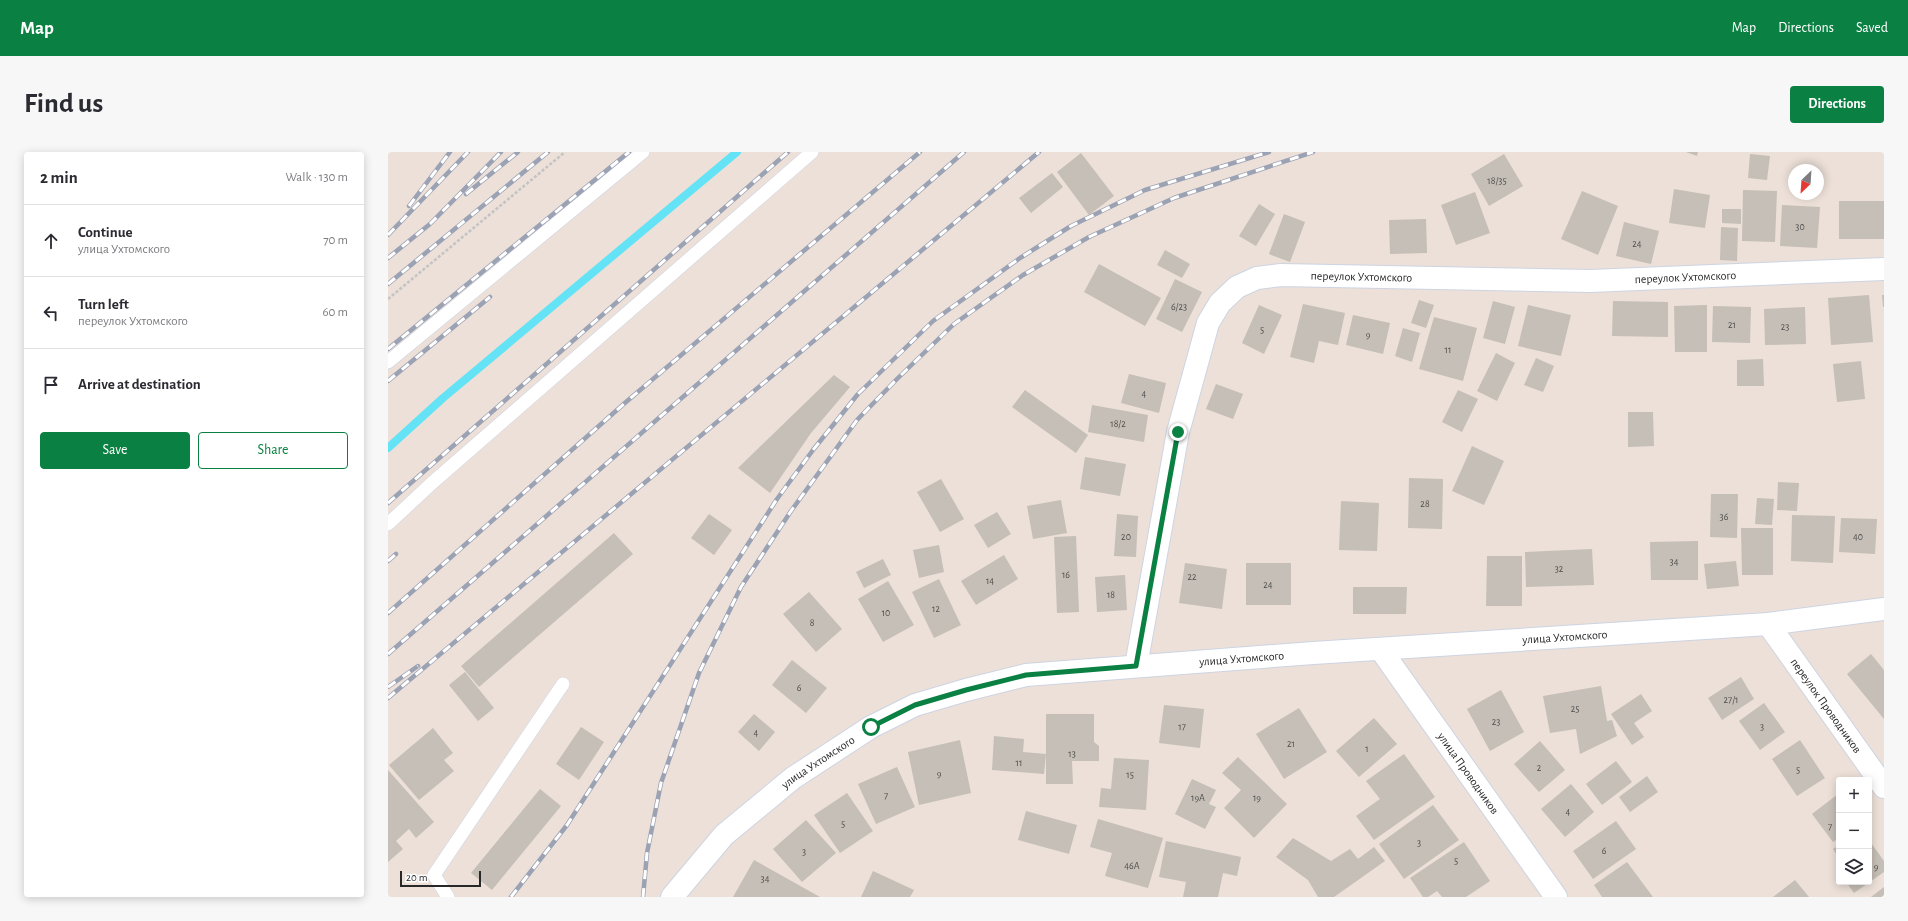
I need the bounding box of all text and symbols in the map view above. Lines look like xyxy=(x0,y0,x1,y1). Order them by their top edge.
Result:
text: Map xyxy=(20,19,54,38)
text: Map xyxy=(1732,21,1756,35)
text: Directions xyxy=(1778,21,1834,35)
text: Saved xyxy=(1856,21,1888,35)
button: Directions xyxy=(1790,86,1884,123)
text: Find us xyxy=(24,90,103,118)
north arrow xyxy=(1788,164,1824,200)
text: 2 min xyxy=(40,169,78,186)
text: Walk · 130 m xyxy=(285,171,348,184)
house number: 18/35 xyxy=(1487,176,1507,186)
house number: 30 xyxy=(1795,222,1805,232)
text: Continue xyxy=(78,225,133,240)
icon: ahead xyxy=(40,230,62,252)
text: 70 m xyxy=(323,234,348,247)
house number: 24 xyxy=(1632,239,1642,249)
text: улица Ухтомского xyxy=(78,243,170,256)
street label: переулок Ухтомского xyxy=(1634,269,1736,285)
street label: переулок Ухтомского xyxy=(1310,270,1413,284)
text: Turn left xyxy=(78,297,129,312)
icon: left xyxy=(40,302,62,324)
house number: 6/23 xyxy=(1171,302,1187,312)
text: 60 m xyxy=(322,306,348,319)
text: переулок Ухтомского xyxy=(78,315,188,328)
house number: 21 xyxy=(1728,320,1736,330)
house number: 23 xyxy=(1781,322,1789,332)
house number: 5 xyxy=(1260,325,1264,335)
house number: 9 xyxy=(1366,330,1371,340)
house number: 11 xyxy=(1445,345,1451,355)
icon: arrive xyxy=(40,374,62,396)
text: Arrive at destination xyxy=(78,377,201,392)
house number: 4 xyxy=(1142,389,1147,399)
house number: 18/2 xyxy=(1110,419,1126,429)
route end xyxy=(1169,423,1187,441)
button: Save xyxy=(40,432,190,469)
button: Share xyxy=(198,432,348,469)
house number: 28 xyxy=(1420,499,1430,509)
house number: 36 xyxy=(1720,512,1729,522)
house number: 20 xyxy=(1121,532,1131,542)
house number: 40 xyxy=(1853,532,1863,542)
house number: 34 xyxy=(1670,557,1679,567)
house number: 32 xyxy=(1555,564,1564,574)
house number: 16 xyxy=(1062,570,1070,580)
house number: 22 xyxy=(1187,572,1197,582)
house number: 14 xyxy=(986,576,994,586)
house number: 24 xyxy=(1263,580,1273,590)
house number: 18 xyxy=(1107,590,1115,600)
house number: 12 xyxy=(932,604,940,614)
house number: 10 xyxy=(882,608,890,618)
house number: 8 xyxy=(810,618,815,628)
street label: улица Ухтомского xyxy=(1521,628,1608,647)
street label: улица Ухтомского xyxy=(1198,649,1285,669)
street label: переулок Проводников xyxy=(1788,656,1864,755)
house number: 6 xyxy=(797,683,802,693)
house number: 27/1 xyxy=(1723,695,1739,705)
house number: 25 xyxy=(1571,704,1579,714)
house number: 23 xyxy=(1492,717,1500,727)
route start xyxy=(862,718,880,736)
house number: 17 xyxy=(1178,722,1186,732)
house number: 3 xyxy=(1760,722,1764,732)
house number: 4 xyxy=(754,728,759,738)
street label: улица Проводников xyxy=(1434,729,1501,817)
street label: улица Ухтомского xyxy=(778,733,857,792)
house number: 21 xyxy=(1287,739,1295,749)
house number: 1 xyxy=(1365,744,1369,754)
house number: 13 xyxy=(1068,749,1076,759)
house number: 11 xyxy=(1016,758,1022,768)
house number: 2 xyxy=(1537,763,1542,773)
house number: 5 xyxy=(1796,765,1800,775)
house number: 9 xyxy=(937,769,942,779)
house number: 15 xyxy=(1126,770,1134,780)
map controls xyxy=(1836,777,1872,885)
button: + xyxy=(1836,777,1872,813)
house number: 7 xyxy=(884,791,888,801)
house number: 19А xyxy=(1191,793,1205,803)
house number: 19 xyxy=(1253,793,1261,803)
house number: 4 xyxy=(1566,807,1571,817)
button: − xyxy=(1836,813,1872,849)
house number: 5 xyxy=(841,819,845,829)
house number: 7 xyxy=(1828,822,1832,832)
house number: 3 xyxy=(1417,838,1421,848)
house number: 6 xyxy=(1602,846,1607,856)
house number: 3 xyxy=(802,847,806,857)
button: layers xyxy=(1836,849,1872,885)
house number: 5 xyxy=(1454,856,1458,866)
house number: 46А xyxy=(1124,861,1140,871)
house number: 9 xyxy=(1874,862,1879,872)
scale bar xyxy=(400,869,481,888)
text: 20 m xyxy=(406,872,427,883)
house number: 34 xyxy=(761,874,770,884)

